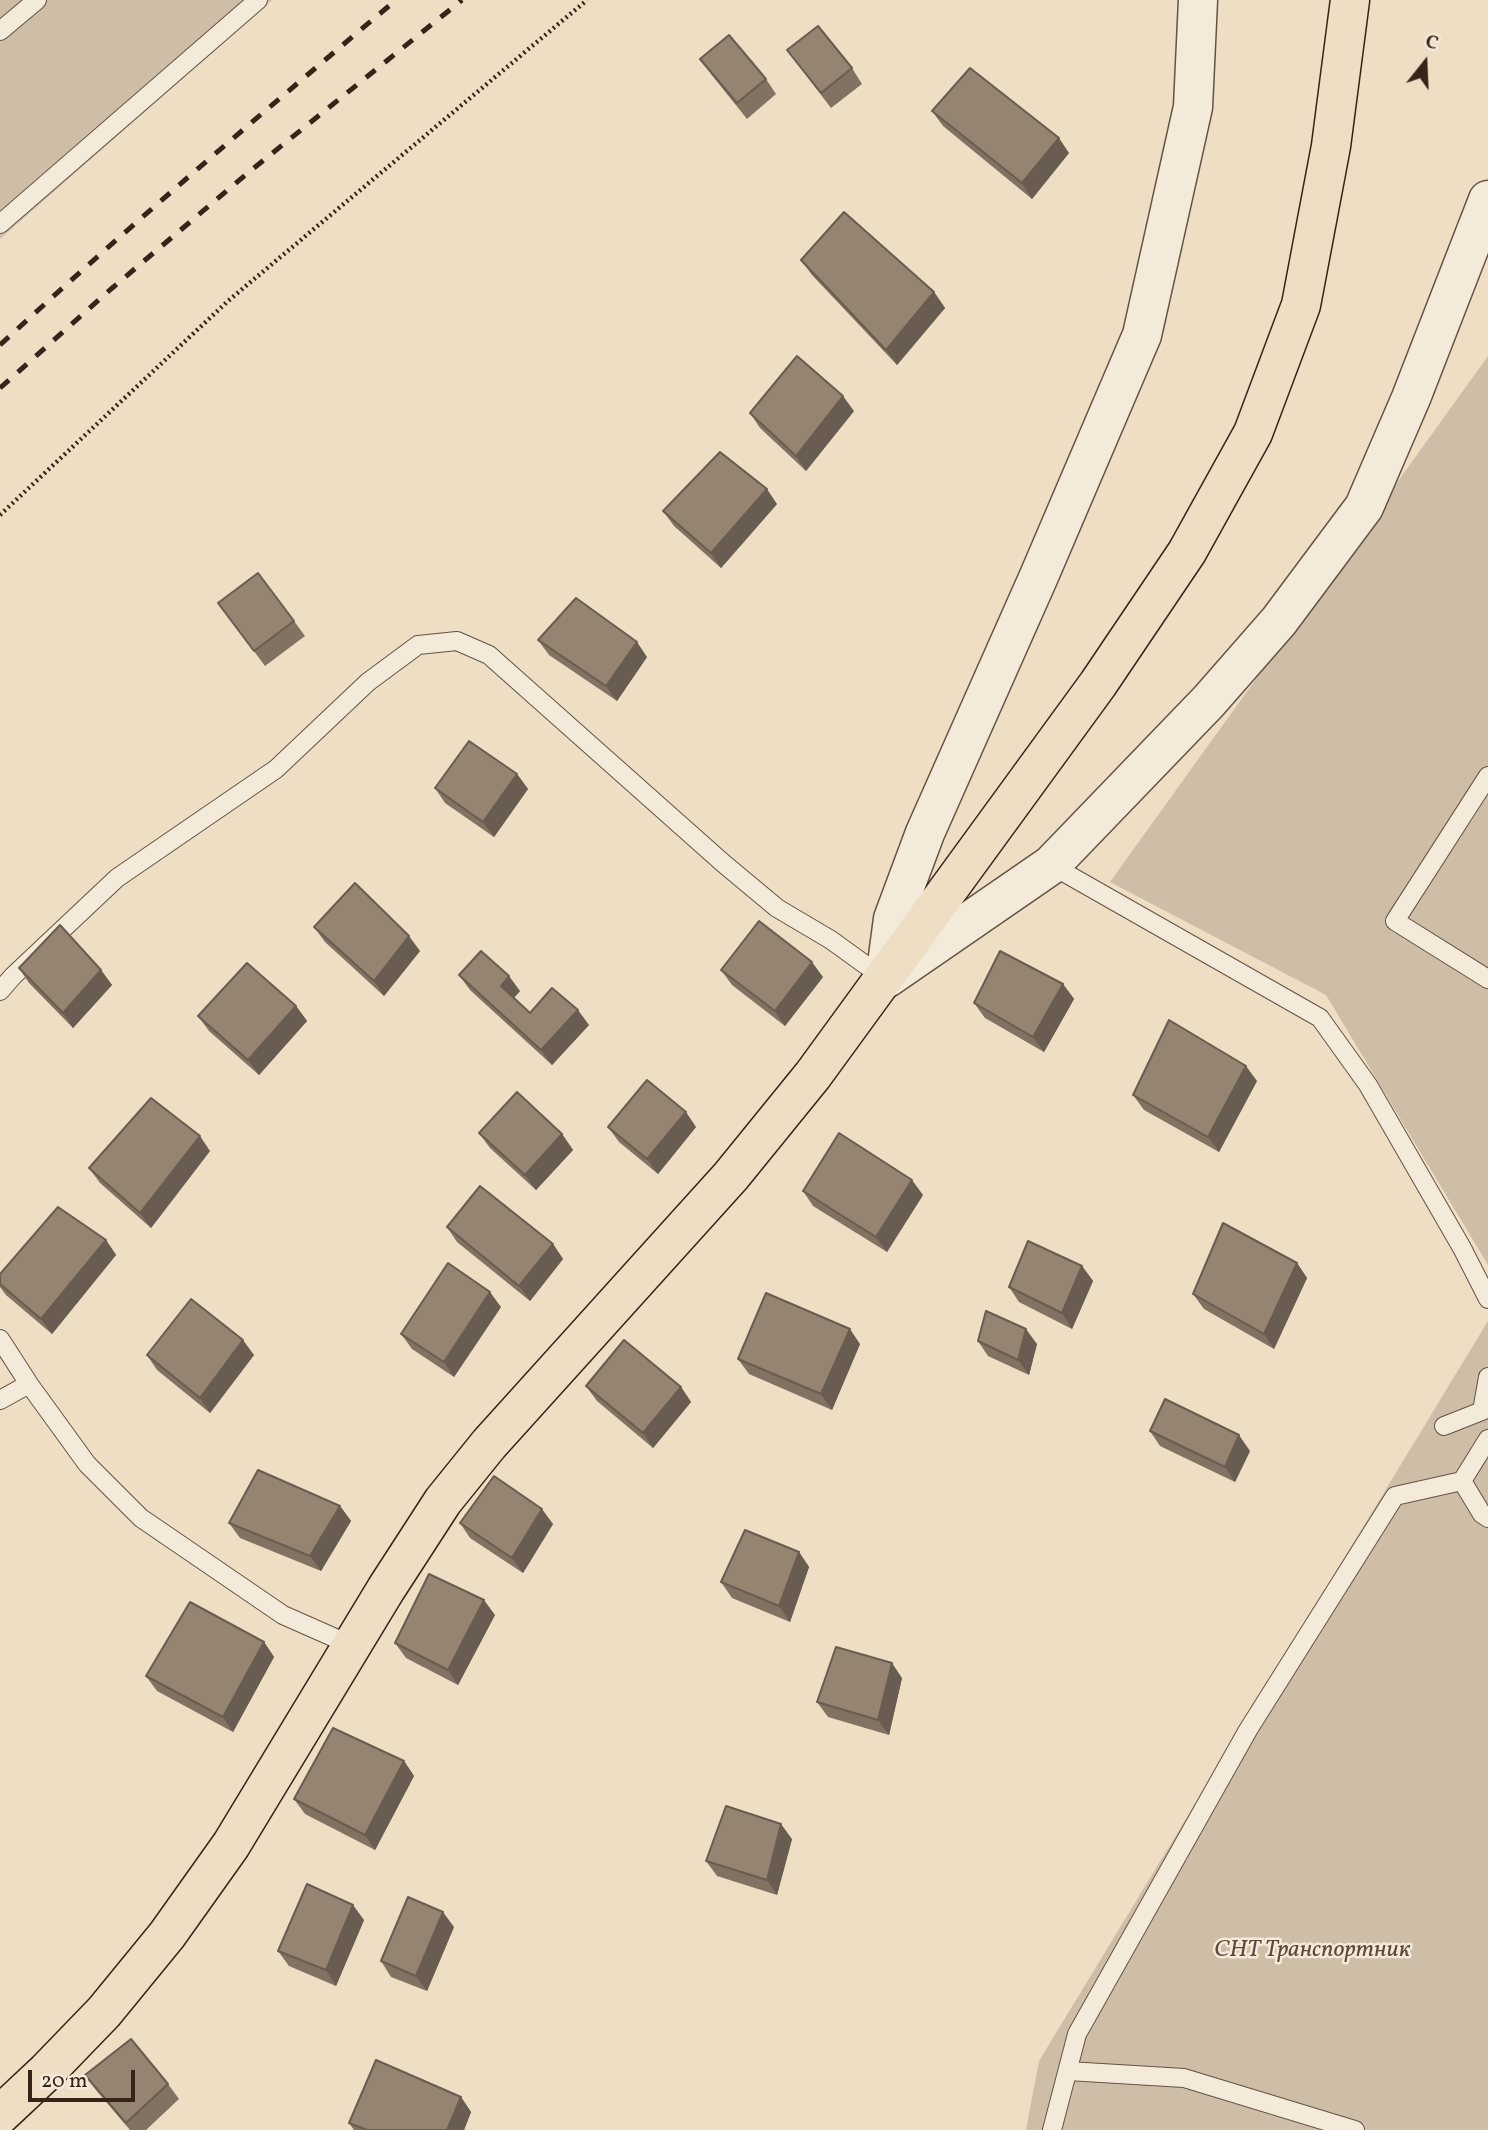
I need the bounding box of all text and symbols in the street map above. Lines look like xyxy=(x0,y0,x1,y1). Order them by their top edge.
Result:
north arrow xyxy=(1390,28,1460,98)
text: С xyxy=(1422,29,1441,57)
park label: СНТ Транспортник xyxy=(1214,1938,1410,1966)
scale bar xyxy=(32,2056,138,2100)
text: 20 m xyxy=(41,2067,87,2096)

